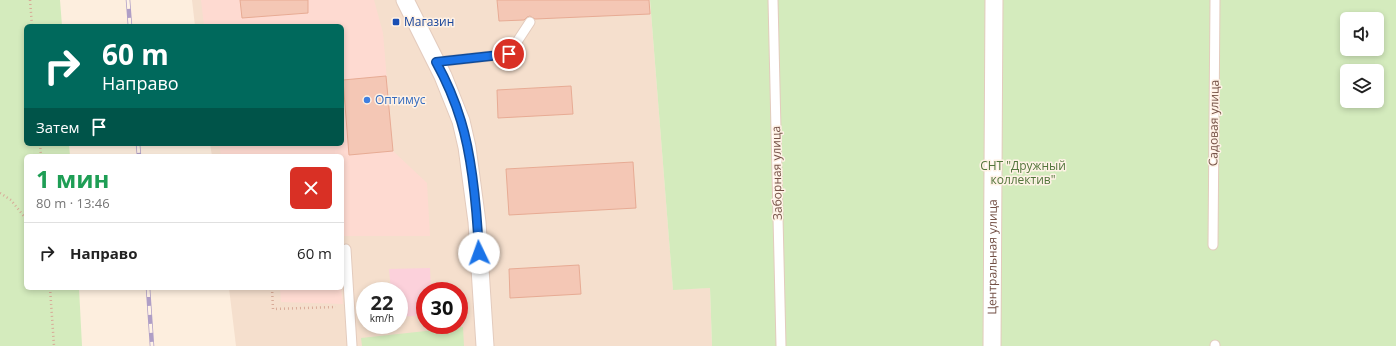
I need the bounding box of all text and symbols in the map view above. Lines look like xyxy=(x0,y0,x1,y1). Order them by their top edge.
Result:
map controls xyxy=(1340,12,1384,108)
button: sound xyxy=(1340,12,1384,56)
place label: Магазин xyxy=(404,13,454,30)
marker: Магазин xyxy=(391,17,401,27)
text: 60 m xyxy=(102,35,169,73)
pin xyxy=(492,37,526,71)
icon: right xyxy=(36,40,88,92)
icon: arrive xyxy=(498,43,520,65)
button: layers xyxy=(1340,64,1384,108)
text: Направо xyxy=(102,71,179,95)
street label: Садовая улица xyxy=(1204,80,1223,166)
place label: Оптимус xyxy=(375,91,426,108)
marker: Оптимус xyxy=(362,95,372,105)
icon: arrive xyxy=(88,116,110,138)
text: Затем xyxy=(36,117,80,137)
street label: Заборная улица xyxy=(767,126,786,220)
park label: СНТ "Дружный коллектив" xyxy=(980,157,1066,188)
text: 1 мин xyxy=(36,162,109,195)
button: close xyxy=(290,167,332,209)
text: 80 m · 13:46 xyxy=(36,194,110,212)
street label: Центральная улица xyxy=(983,199,1001,315)
position arrow xyxy=(458,232,500,274)
icon: right xyxy=(36,242,58,264)
text: Направо xyxy=(70,243,138,263)
text: 60 m xyxy=(297,243,332,263)
speed limit sign: 30 xyxy=(416,282,468,334)
text: 22 xyxy=(371,289,393,316)
text: km/h xyxy=(370,311,394,325)

